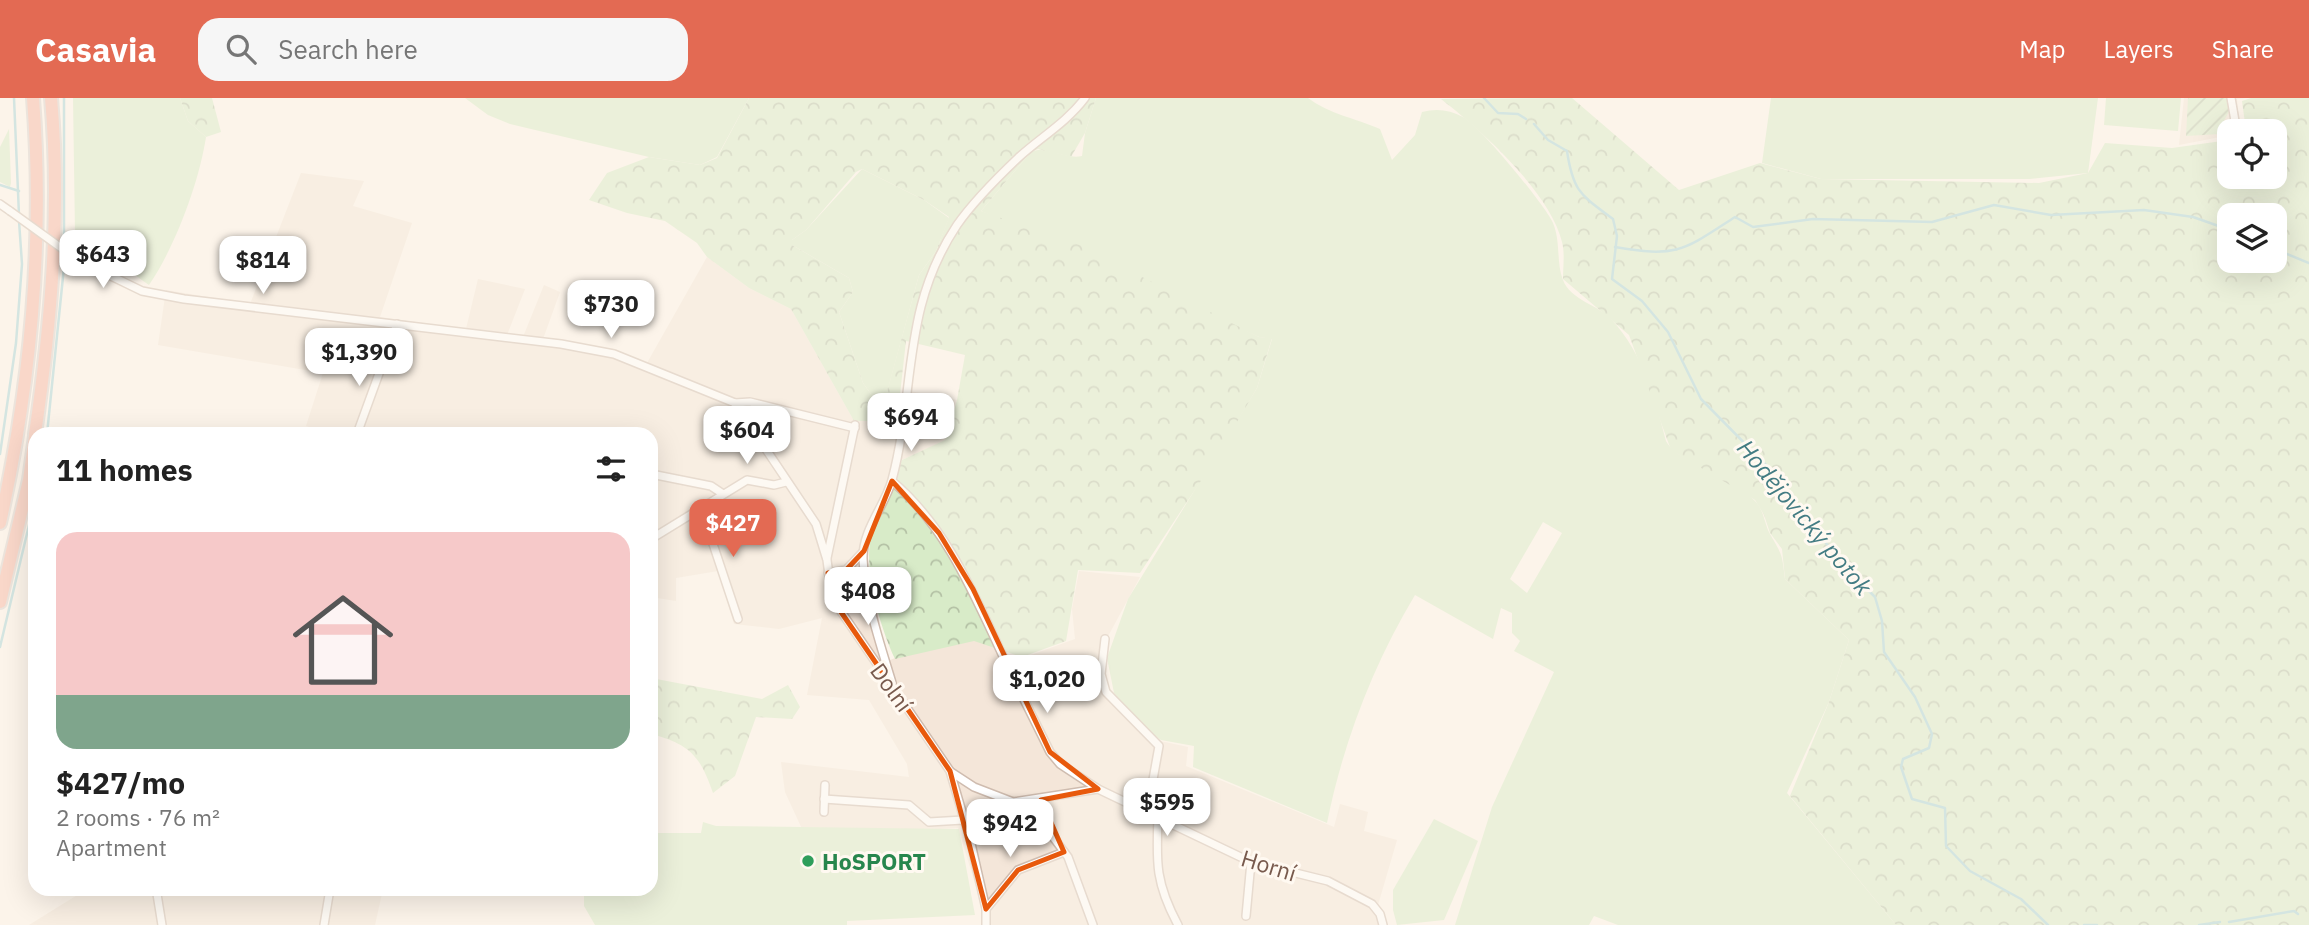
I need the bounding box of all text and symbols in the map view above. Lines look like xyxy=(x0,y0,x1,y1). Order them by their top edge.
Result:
search box xyxy=(198,18,688,81)
text: Casavia xyxy=(35,28,156,71)
icon: search xyxy=(222,30,260,68)
text: Search here xyxy=(278,32,418,66)
text: Map xyxy=(2019,33,2066,65)
text: Layers xyxy=(2104,33,2174,65)
text: Share xyxy=(2212,33,2274,65)
map controls xyxy=(2217,119,2287,273)
button: locate xyxy=(2217,119,2287,189)
button: layers xyxy=(2217,203,2287,273)
pin: $643 xyxy=(62,230,144,290)
pin: $814 xyxy=(222,236,304,296)
text: $643 xyxy=(75,238,131,268)
text: $814 xyxy=(235,244,291,274)
pin: $730 xyxy=(570,280,652,340)
text: $730 xyxy=(583,288,639,318)
pin: $1,390 xyxy=(302,328,416,388)
text: $1,390 xyxy=(321,336,397,366)
pin: $694 xyxy=(870,394,952,453)
text: $694 xyxy=(883,401,939,431)
pin: $604 xyxy=(706,406,788,466)
text: $604 xyxy=(719,414,775,444)
water label: Hodějovický potok xyxy=(1730,432,1880,602)
text: 11 homes xyxy=(56,450,193,489)
icon: filters xyxy=(592,450,630,488)
pin: $427 xyxy=(692,500,774,559)
text: $427 xyxy=(705,507,761,537)
pin: $408 xyxy=(827,568,909,627)
text: $408 xyxy=(840,575,896,605)
icon: home xyxy=(280,577,406,703)
pin: $1,020 xyxy=(990,656,1104,715)
street label: Dolní xyxy=(864,657,920,718)
text: $1,020 xyxy=(1009,663,1085,693)
text: $427/mo xyxy=(56,763,185,802)
pin: $595 xyxy=(1126,778,1208,838)
text: $595 xyxy=(1139,786,1195,816)
pin: $942 xyxy=(969,800,1051,859)
text: 2 rooms · 76 m² xyxy=(56,802,220,832)
text: $942 xyxy=(982,807,1038,837)
text: Apartment xyxy=(56,832,167,862)
street label: Horní xyxy=(1238,842,1301,888)
place label: HoSPORT xyxy=(822,846,926,876)
marker: HoSPORT xyxy=(800,853,816,869)

